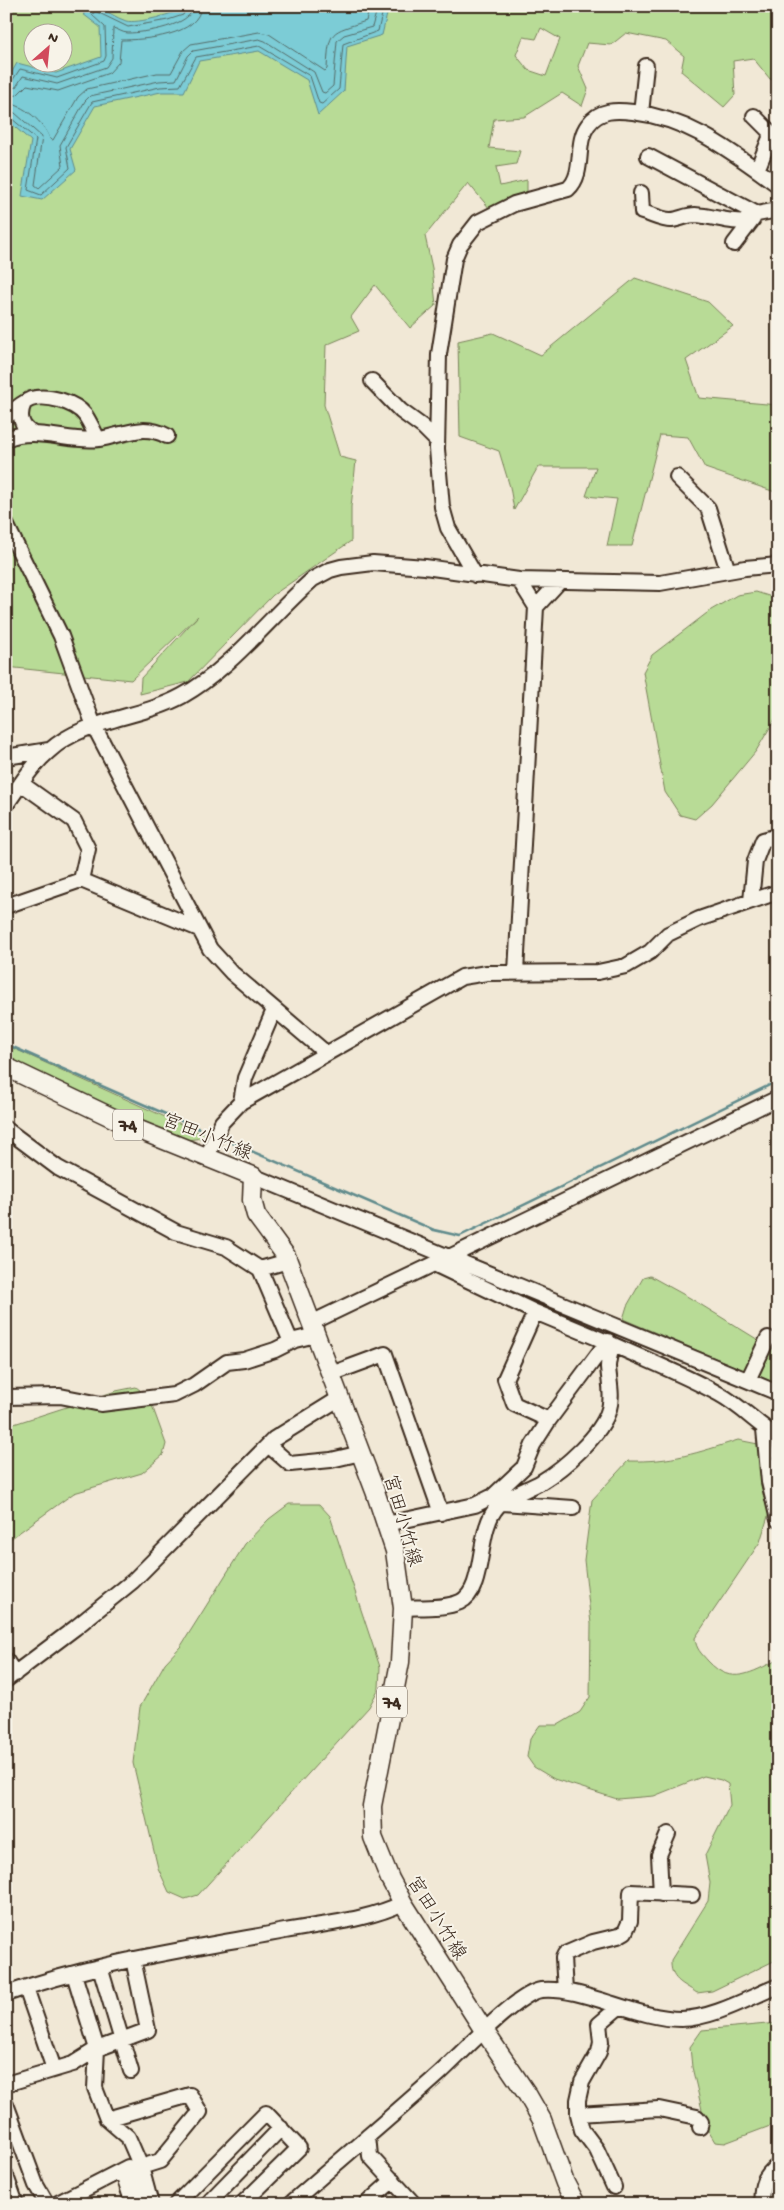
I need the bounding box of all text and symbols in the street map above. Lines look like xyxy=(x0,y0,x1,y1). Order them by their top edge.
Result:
north arrow xyxy=(22,22,72,72)
text: N xyxy=(45,29,61,48)
street label: 宮田小竹線 xyxy=(158,1109,255,1167)
road number: 74 xyxy=(113,1110,143,1140)
street label: 宮田小竹線 xyxy=(376,1472,426,1570)
road number: 74 xyxy=(377,1686,407,1718)
street label: 宮田小竹線 xyxy=(400,1872,471,1965)

